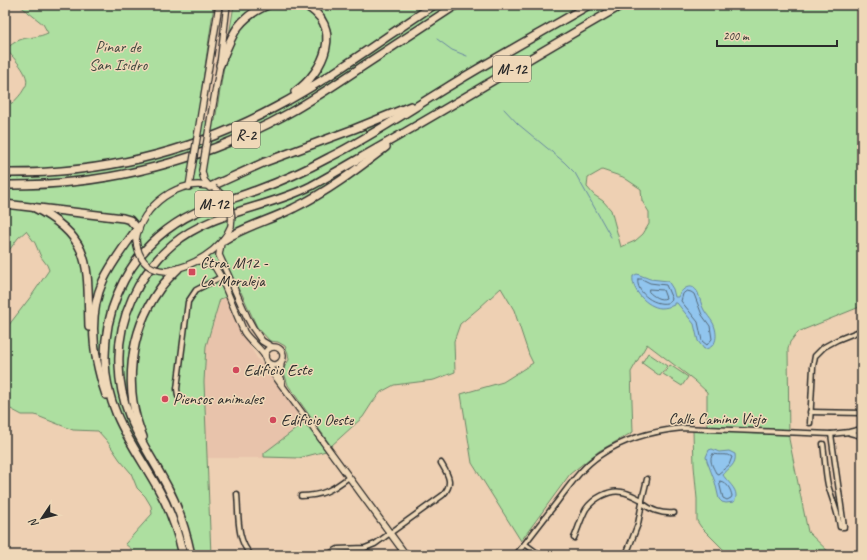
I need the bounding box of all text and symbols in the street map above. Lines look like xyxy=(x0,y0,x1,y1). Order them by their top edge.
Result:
scale bar xyxy=(717,22,837,48)
text: 200 m xyxy=(723,28,750,44)
park label: Pinar de San Isidro xyxy=(89,37,148,75)
road number: M-12 xyxy=(493,56,531,82)
road number: R-2 xyxy=(232,122,260,148)
road number: M-12 xyxy=(195,191,233,217)
place label: Ctra. M12 - La Moraleja xyxy=(200,253,269,291)
marker: Ctra. M12 - La Moraleja xyxy=(187,267,197,277)
place label: Edificio Este xyxy=(244,360,313,380)
marker: Edificio Este xyxy=(231,365,241,375)
place label: Piensos animales xyxy=(173,389,265,409)
marker: Piensos animales xyxy=(160,394,170,404)
street label: Calle Camino Viejo xyxy=(669,409,768,429)
place label: Edificio Oeste xyxy=(281,410,355,430)
marker: Edificio Oeste xyxy=(268,415,278,425)
north arrow xyxy=(22,498,62,538)
text: N xyxy=(25,515,41,531)

